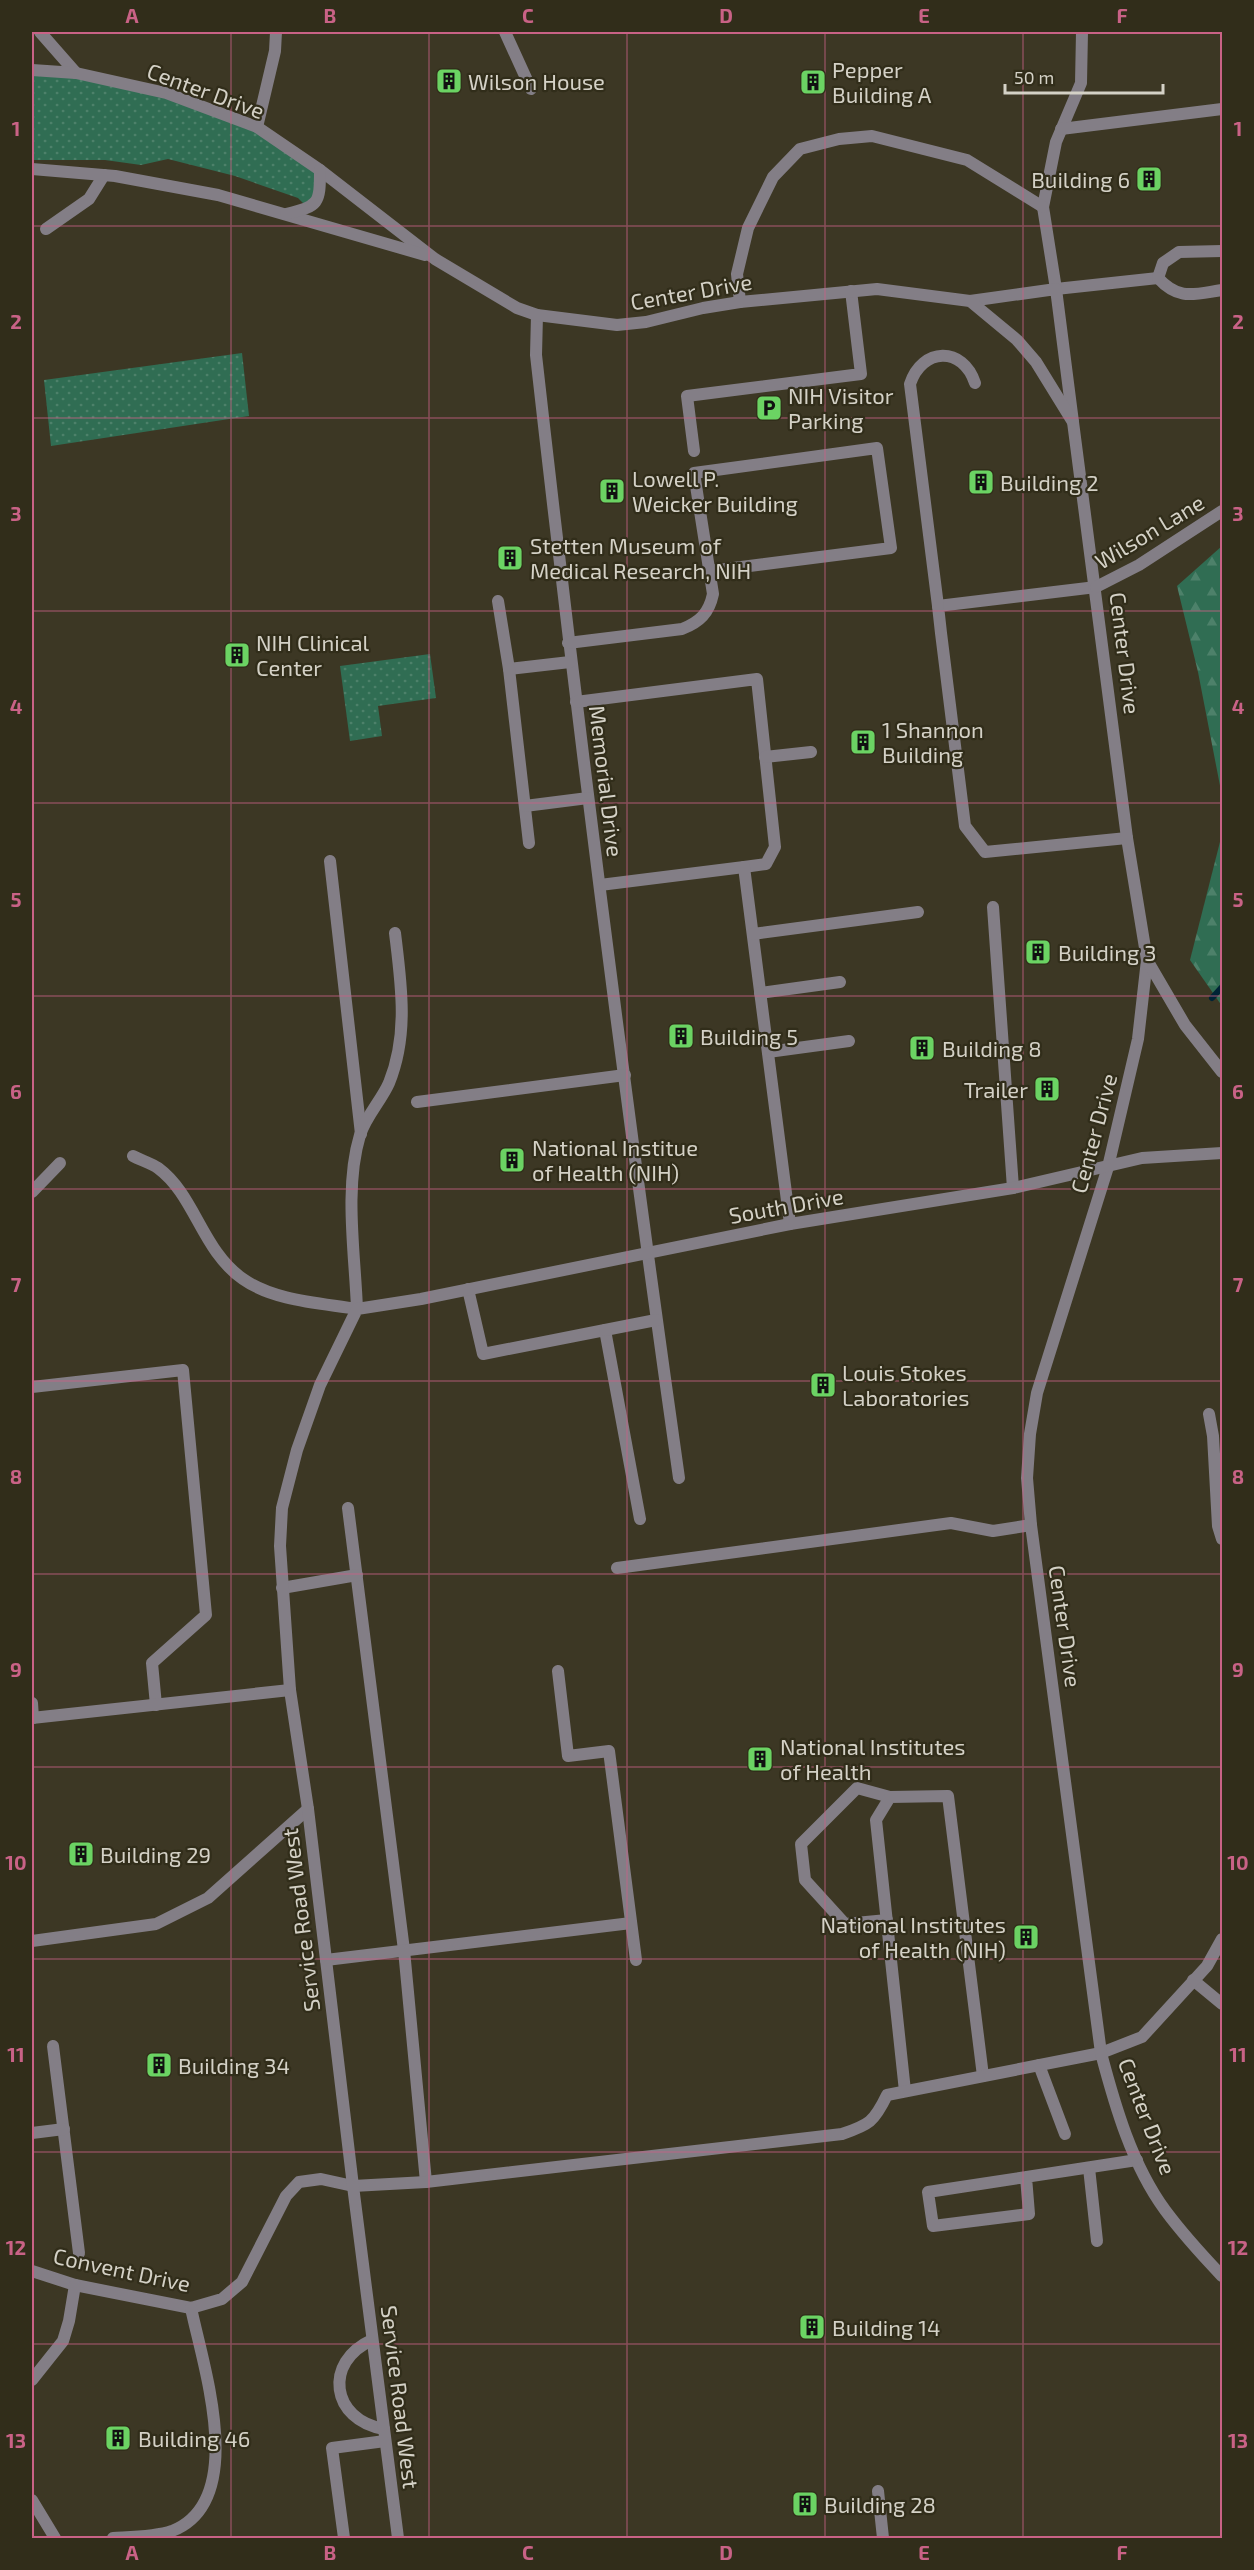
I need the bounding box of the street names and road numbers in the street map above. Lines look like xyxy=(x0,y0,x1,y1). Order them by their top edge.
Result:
street label: Center Drive xyxy=(144,57,268,123)
street label: Center Drive xyxy=(628,268,754,314)
street label: Wilson Lane xyxy=(1090,488,1208,574)
street label: Center Drive xyxy=(1106,590,1146,716)
street label: Memorial Drive xyxy=(585,704,629,858)
street label: Center Drive xyxy=(1065,1070,1121,1196)
street label: South Drive xyxy=(727,1182,845,1228)
street label: Center Drive xyxy=(1045,1563,1087,1689)
street label: Service Road West xyxy=(276,1827,324,2013)
street label: Center Drive xyxy=(1114,2054,1182,2178)
street label: Convent Drive xyxy=(51,2242,193,2296)
street label: Service Road West xyxy=(377,2304,425,2490)

